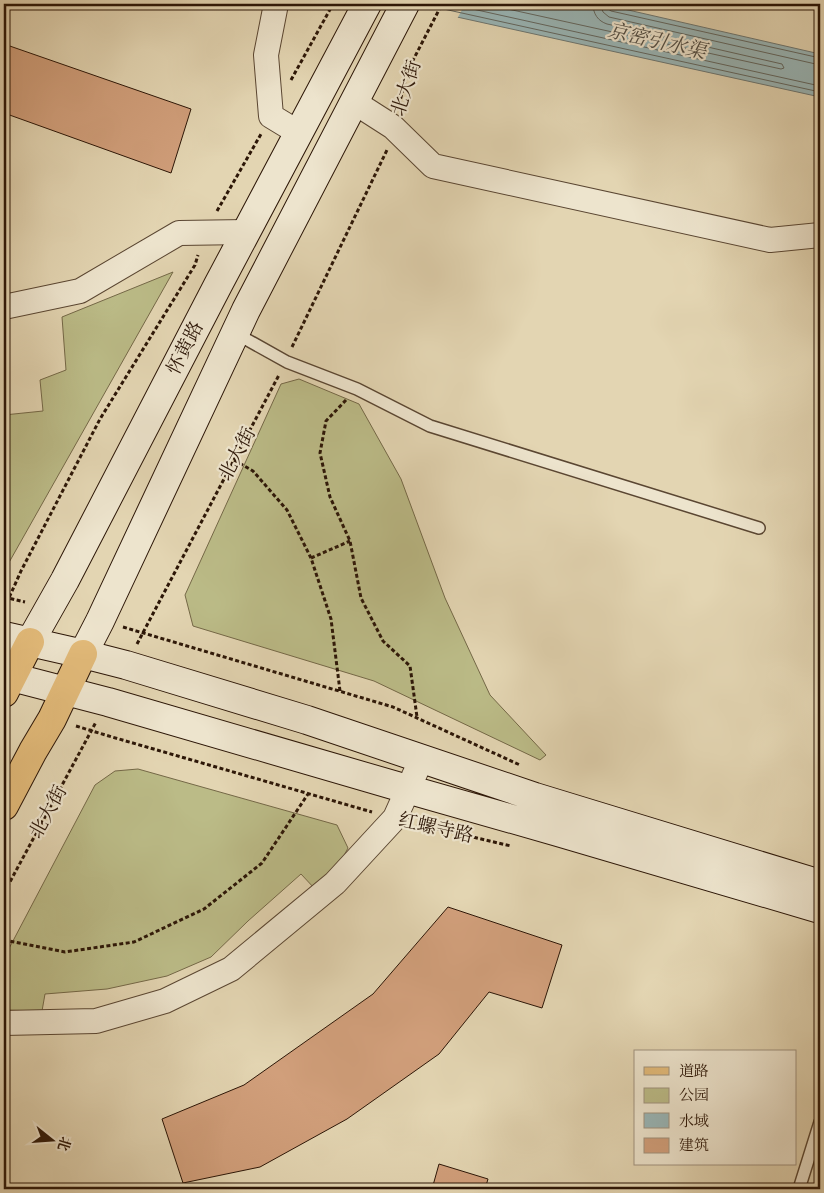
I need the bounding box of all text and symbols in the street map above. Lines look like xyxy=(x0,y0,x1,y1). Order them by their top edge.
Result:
water label: 京密引水渠 xyxy=(605,17,712,66)
street label: 北大街 xyxy=(385,57,427,119)
street label: 怀黄路 xyxy=(160,317,210,379)
street label: 北大街 xyxy=(212,423,262,485)
street label: 北大街 xyxy=(23,781,73,843)
street label: 红螺寺路 xyxy=(396,807,476,849)
legend xyxy=(634,1050,796,1166)
text: 道路 xyxy=(679,1061,709,1081)
text: 公园 xyxy=(679,1085,709,1105)
text: 水域 xyxy=(679,1111,709,1131)
north arrow xyxy=(28,1116,78,1166)
text: 北 xyxy=(53,1134,75,1153)
text: 建筑 xyxy=(679,1135,709,1155)

